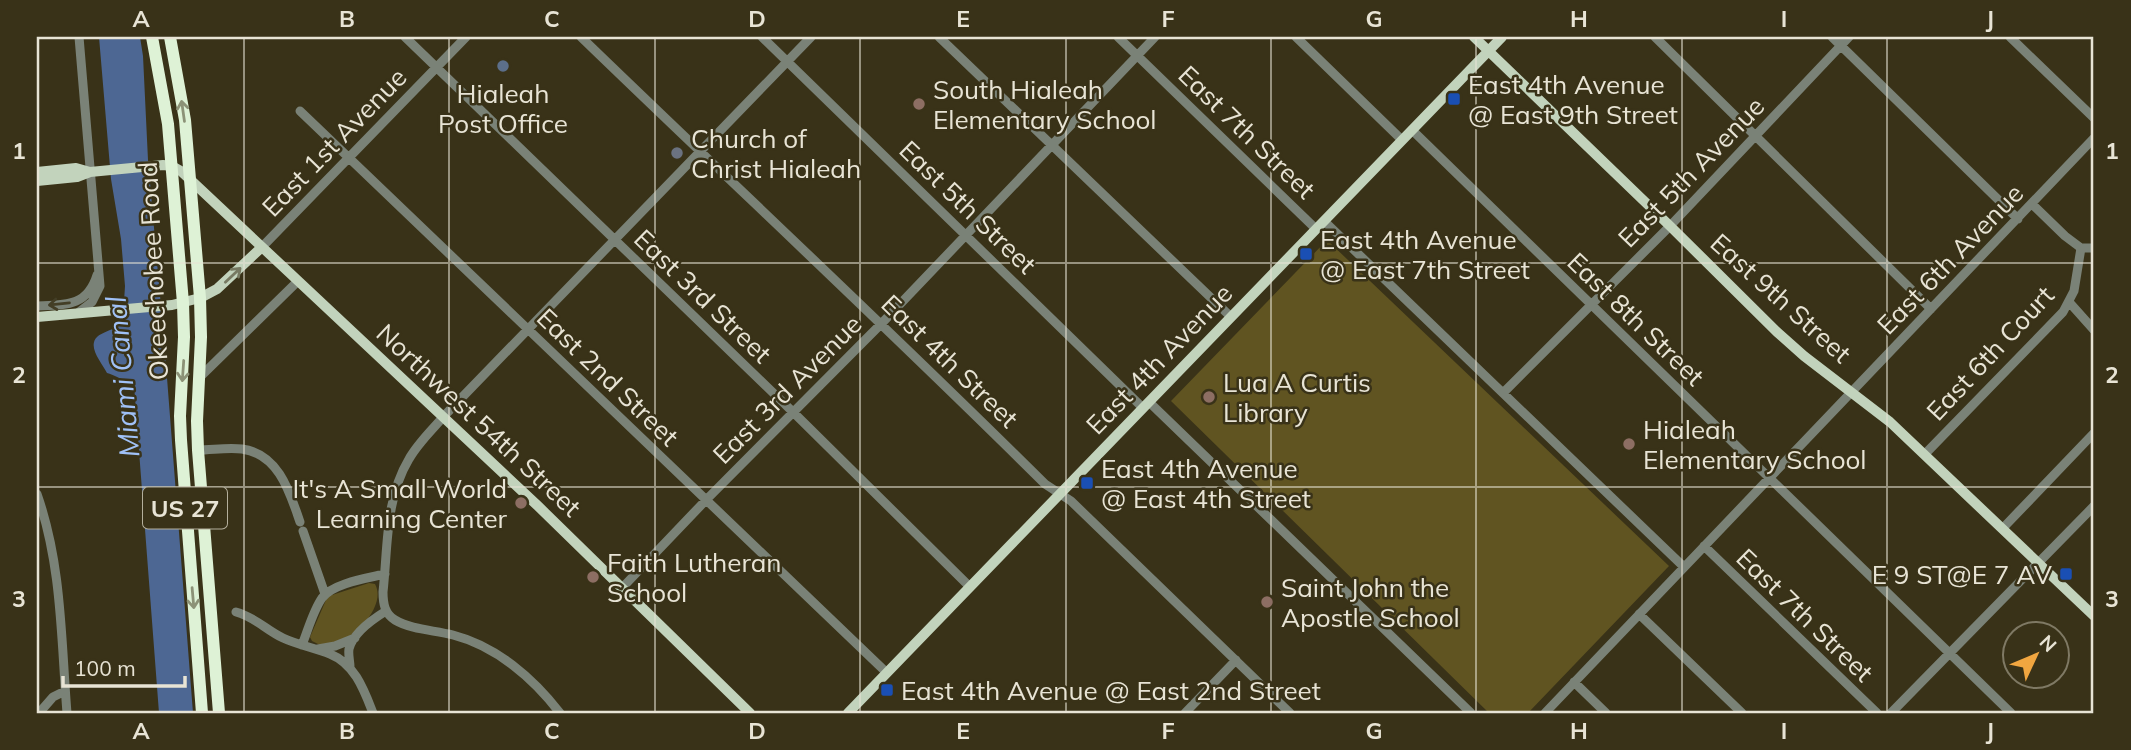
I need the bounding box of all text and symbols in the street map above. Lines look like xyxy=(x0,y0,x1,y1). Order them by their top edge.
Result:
text: A xyxy=(132,4,150,33)
text: B xyxy=(339,4,355,33)
text: C xyxy=(544,4,560,33)
text: D xyxy=(748,4,766,33)
text: E xyxy=(956,4,970,33)
text: F xyxy=(1161,4,1175,33)
text: G xyxy=(1365,4,1383,33)
text: H xyxy=(1570,4,1588,33)
text: I xyxy=(1781,4,1787,33)
text: J xyxy=(1986,4,1994,33)
marker: Hialeah Post Office xyxy=(495,58,511,74)
street label: East 7th Street xyxy=(1172,58,1322,206)
street label: East 1st Avenue xyxy=(255,61,413,223)
place label: East 4th Avenue @ East 9th Street xyxy=(1468,68,1678,131)
place label: South Hialeah Elementary School xyxy=(933,73,1157,136)
place label: Hialeah Post Office xyxy=(438,77,568,140)
street label: East 5th Avenue xyxy=(1611,90,1771,254)
marker: East 4th Avenue @ East 9th Street xyxy=(1446,91,1462,107)
marker: South Hialeah Elementary School xyxy=(911,96,927,112)
one-way arrow xyxy=(177,100,190,123)
place label: Church of Christ Hialeah xyxy=(691,122,861,185)
street label: East 5th Street xyxy=(893,133,1043,281)
text: 1 xyxy=(12,136,26,165)
text: 1 xyxy=(2105,136,2119,165)
marker: Church of Christ Hialeah xyxy=(669,145,685,161)
street label: Okeechobee Road xyxy=(131,161,175,381)
street label: East 6th Avenue xyxy=(1870,177,2030,341)
street label: East 3rd Street xyxy=(627,222,779,370)
place label: East 4th Avenue @ East 7th Street xyxy=(1320,223,1530,286)
street label: East 9th Street xyxy=(1704,226,1858,370)
street label: East 8th Street xyxy=(1561,245,1711,393)
marker: East 4th Avenue @ East 7th Street xyxy=(1298,246,1314,262)
one-way arrow xyxy=(224,267,242,283)
street label: East 4th Avenue xyxy=(1079,277,1239,441)
street label: East 6th Court xyxy=(1919,279,2061,427)
street label: East 4th Street xyxy=(875,287,1025,435)
water label: Miami Canal xyxy=(98,295,146,459)
one-way arrow xyxy=(48,298,71,311)
street label: East 2nd Street xyxy=(530,301,686,453)
street label: East 3rd Avenue xyxy=(706,308,868,470)
street label: Northwest 54th Street xyxy=(370,317,588,523)
one-way arrow xyxy=(176,359,189,382)
text: 2 xyxy=(12,360,26,389)
text: 2 xyxy=(2105,360,2119,389)
place label: Lua A Curtis Library xyxy=(1223,366,1371,429)
marker: Lua A Curtis Library xyxy=(1201,389,1217,405)
place label: Hialeah Elementary School xyxy=(1643,413,1867,476)
marker: Hialeah Elementary School xyxy=(1621,436,1637,452)
place label: East 4th Avenue @ East 4th Street xyxy=(1101,452,1311,515)
place label: It's A Small World Learning Center xyxy=(293,472,508,535)
marker: East 4th Avenue @ East 4th Street xyxy=(1079,475,1095,491)
road number: US 27 xyxy=(143,488,227,528)
marker: It's A Small World Learning Center xyxy=(513,495,529,511)
street label: East 7th Street xyxy=(1730,541,1880,689)
place label: Faith Lutheran School xyxy=(607,546,782,609)
place label: E 9 ST@E 7 AV xyxy=(1872,558,2053,591)
marker: E 9 ST@E 7 AV xyxy=(2058,566,2074,582)
marker: Faith Lutheran School xyxy=(585,569,601,585)
place label: Saint John the Apostle School xyxy=(1281,571,1460,634)
text: 3 xyxy=(12,584,26,613)
text: 3 xyxy=(2105,584,2119,613)
one-way arrow xyxy=(187,586,200,609)
marker: Saint John the Apostle School xyxy=(1259,594,1275,610)
north arrow xyxy=(2002,620,2072,690)
text: N xyxy=(2035,630,2062,657)
scale bar xyxy=(63,645,186,689)
text: 100 m xyxy=(74,655,136,681)
place label: East 4th Avenue @ East 2nd Street xyxy=(901,674,1321,707)
marker: East 4th Avenue @ East 2nd Street xyxy=(879,682,895,698)
text: A xyxy=(132,716,150,745)
text: B xyxy=(339,716,355,745)
text: C xyxy=(544,716,560,745)
text: D xyxy=(748,716,766,745)
text: E xyxy=(956,716,970,745)
text: F xyxy=(1161,716,1175,745)
text: G xyxy=(1365,716,1383,745)
text: H xyxy=(1570,716,1588,745)
text: I xyxy=(1781,716,1787,745)
text: J xyxy=(1986,716,1994,745)

